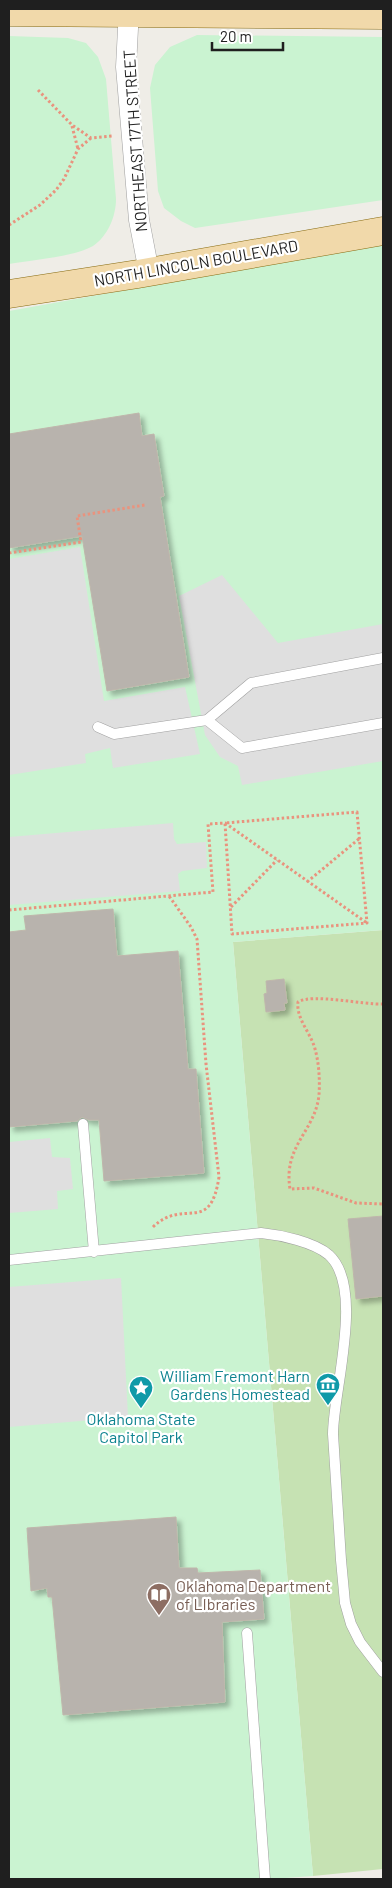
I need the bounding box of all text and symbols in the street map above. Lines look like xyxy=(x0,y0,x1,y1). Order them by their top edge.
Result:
scale bar xyxy=(212,20,283,52)
text: 20 m xyxy=(220,27,252,45)
street label: NORTHEAST 17TH STREET xyxy=(119,49,150,233)
street label: NORTH LINCOLN BOULEVARD xyxy=(92,235,299,290)
place label: William Fremont Harn Gardens Homestead xyxy=(160,1366,310,1403)
museum icon: William Fremont Harn Gardens Homestead xyxy=(315,1372,341,1406)
place icon: Oklahoma State Capitol Park xyxy=(128,1375,154,1409)
place label: Oklahoma State Capitol Park xyxy=(86,1409,196,1446)
place label: Oklahoma Department of LIbraries xyxy=(176,1576,331,1613)
library icon: Oklahoma Department of LIbraries xyxy=(146,1582,172,1616)

